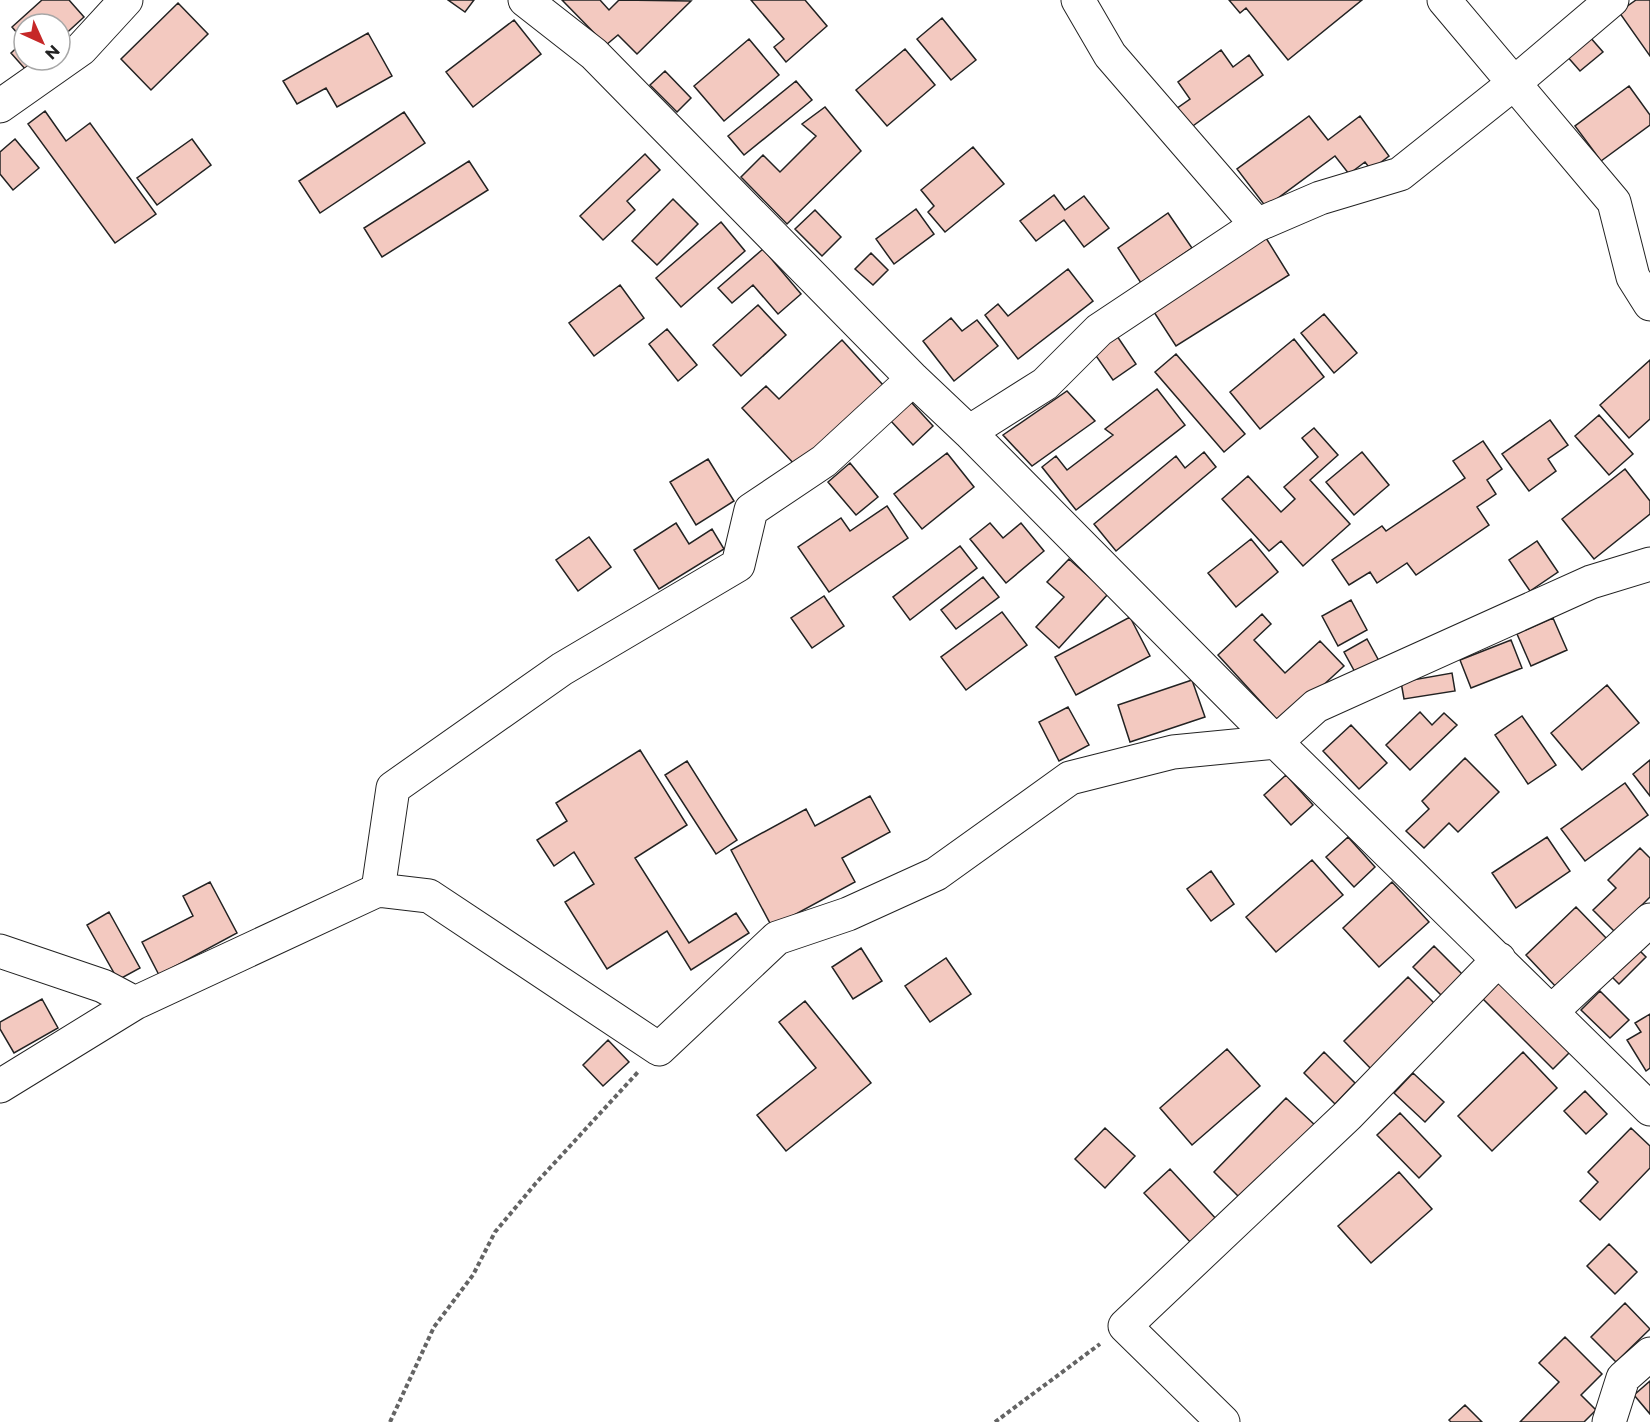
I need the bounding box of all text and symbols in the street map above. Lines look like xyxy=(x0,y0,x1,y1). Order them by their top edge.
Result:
north arrow xyxy=(12,12,72,72)
text: N xyxy=(41,41,64,64)

